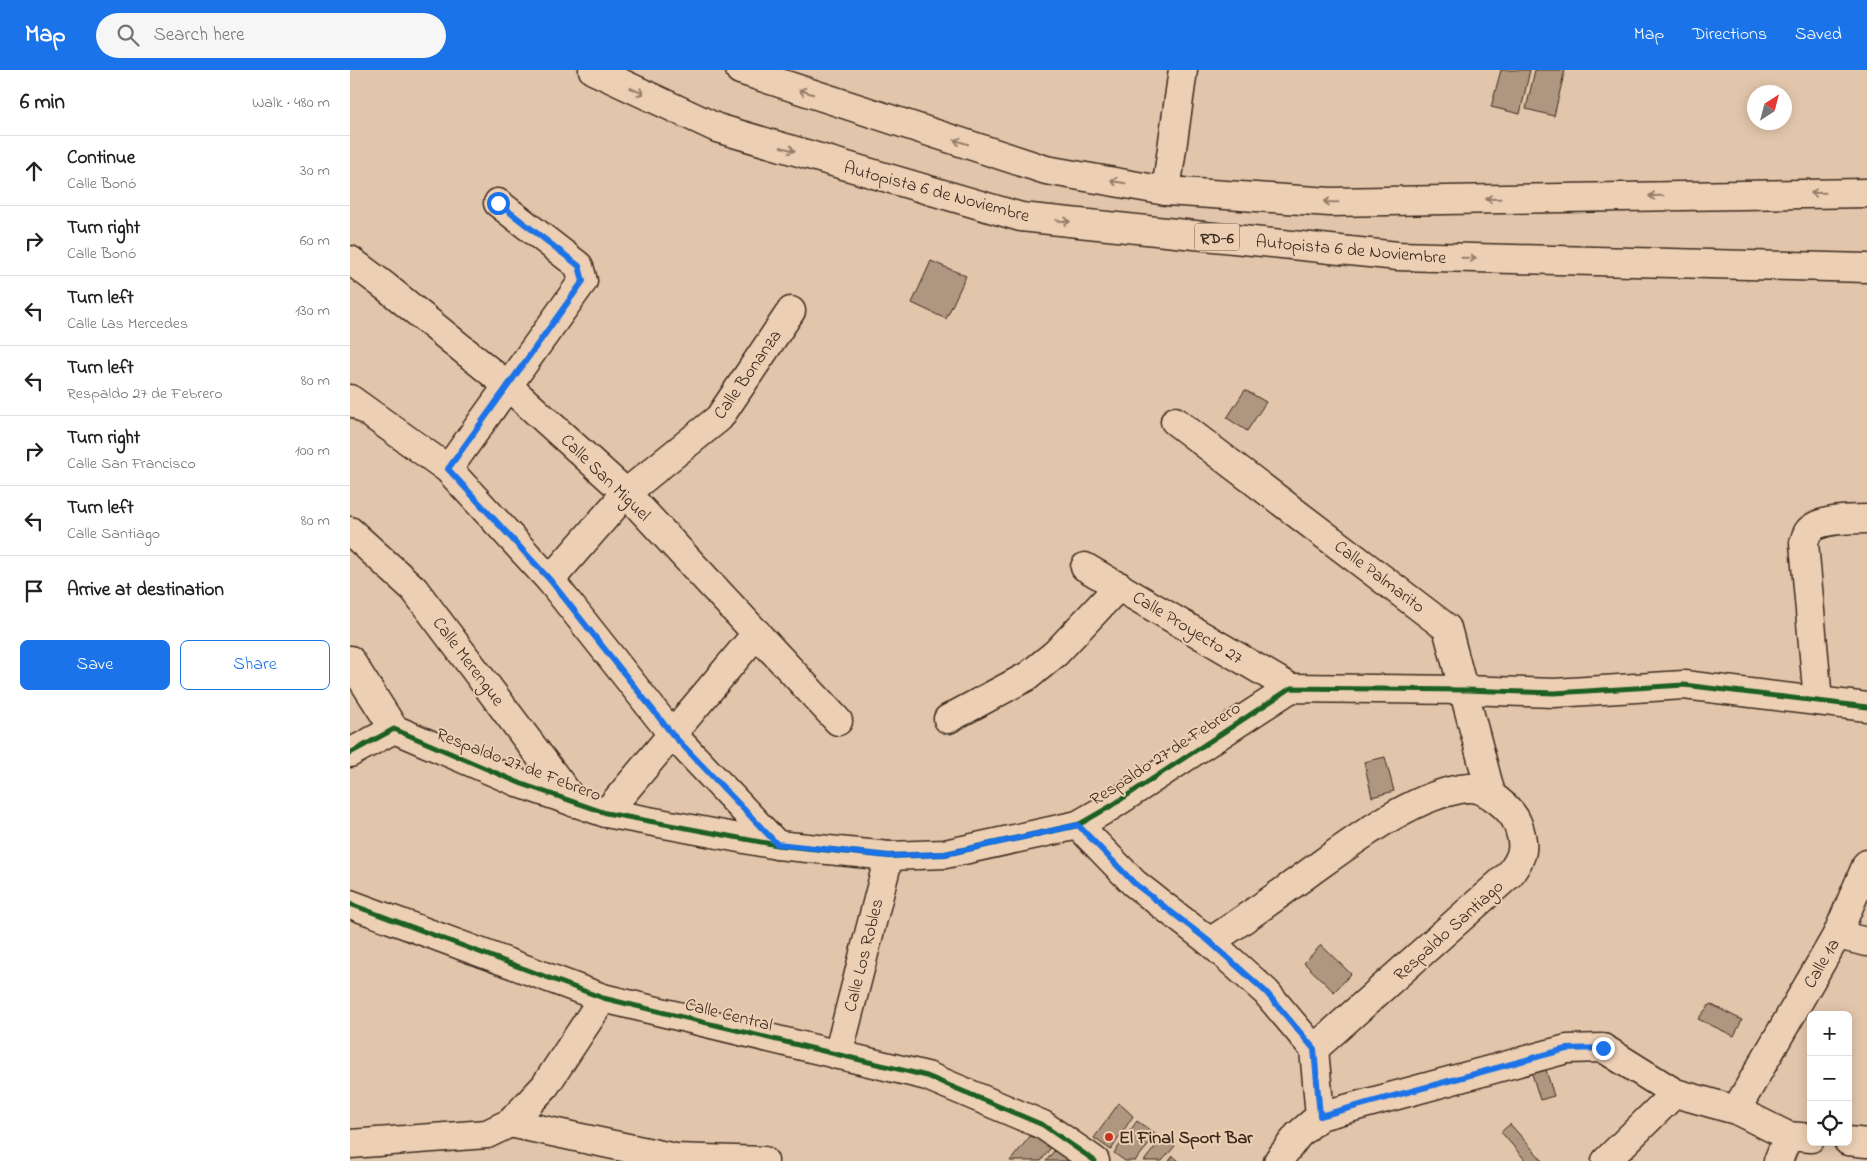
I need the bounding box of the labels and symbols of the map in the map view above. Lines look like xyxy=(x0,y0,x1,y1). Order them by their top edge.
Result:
north arrow xyxy=(1747,85,1792,130)
one-way arrow xyxy=(629,86,644,96)
one-way arrow xyxy=(799,86,815,96)
one-way arrow xyxy=(954,137,969,146)
one-way arrow xyxy=(780,145,796,155)
street label: Autopista 6 de Noviembre xyxy=(841,156,1033,230)
one-way arrow xyxy=(1110,177,1126,187)
one-way arrow xyxy=(1811,189,1827,198)
one-way arrow xyxy=(1648,191,1664,201)
route start xyxy=(487,192,510,215)
one-way arrow xyxy=(1486,194,1502,204)
one-way arrow xyxy=(1323,197,1339,206)
one-way arrow xyxy=(1055,217,1071,226)
road number: RD-6 xyxy=(1194,224,1240,250)
street label: Autopista 6 de Noviembre xyxy=(1254,230,1448,272)
one-way arrow xyxy=(1460,253,1476,263)
street label: Calle Bonanza xyxy=(708,325,789,425)
street label: Calle San Miguel xyxy=(553,429,656,529)
street label: Calle Palmarito xyxy=(1328,535,1430,621)
street label: Calle Proyecto 27 xyxy=(1127,585,1248,672)
street label: Calle Merengue xyxy=(424,612,510,714)
street label: Respaldo 27 de Febrero xyxy=(1086,696,1247,813)
street label: Respaldo 27 de Febrero xyxy=(432,722,605,809)
street label: Respaldo Santiago xyxy=(1389,875,1511,989)
street label: Calle Los Robles xyxy=(838,896,892,1015)
street label: Calle 1a xyxy=(1798,934,1847,994)
street label: Calle Central xyxy=(682,993,775,1039)
route end xyxy=(1592,1037,1615,1060)
place label: El Final Sport Bar xyxy=(1119,1126,1253,1152)
marker: El Final Sport Bar xyxy=(1103,1131,1115,1143)

